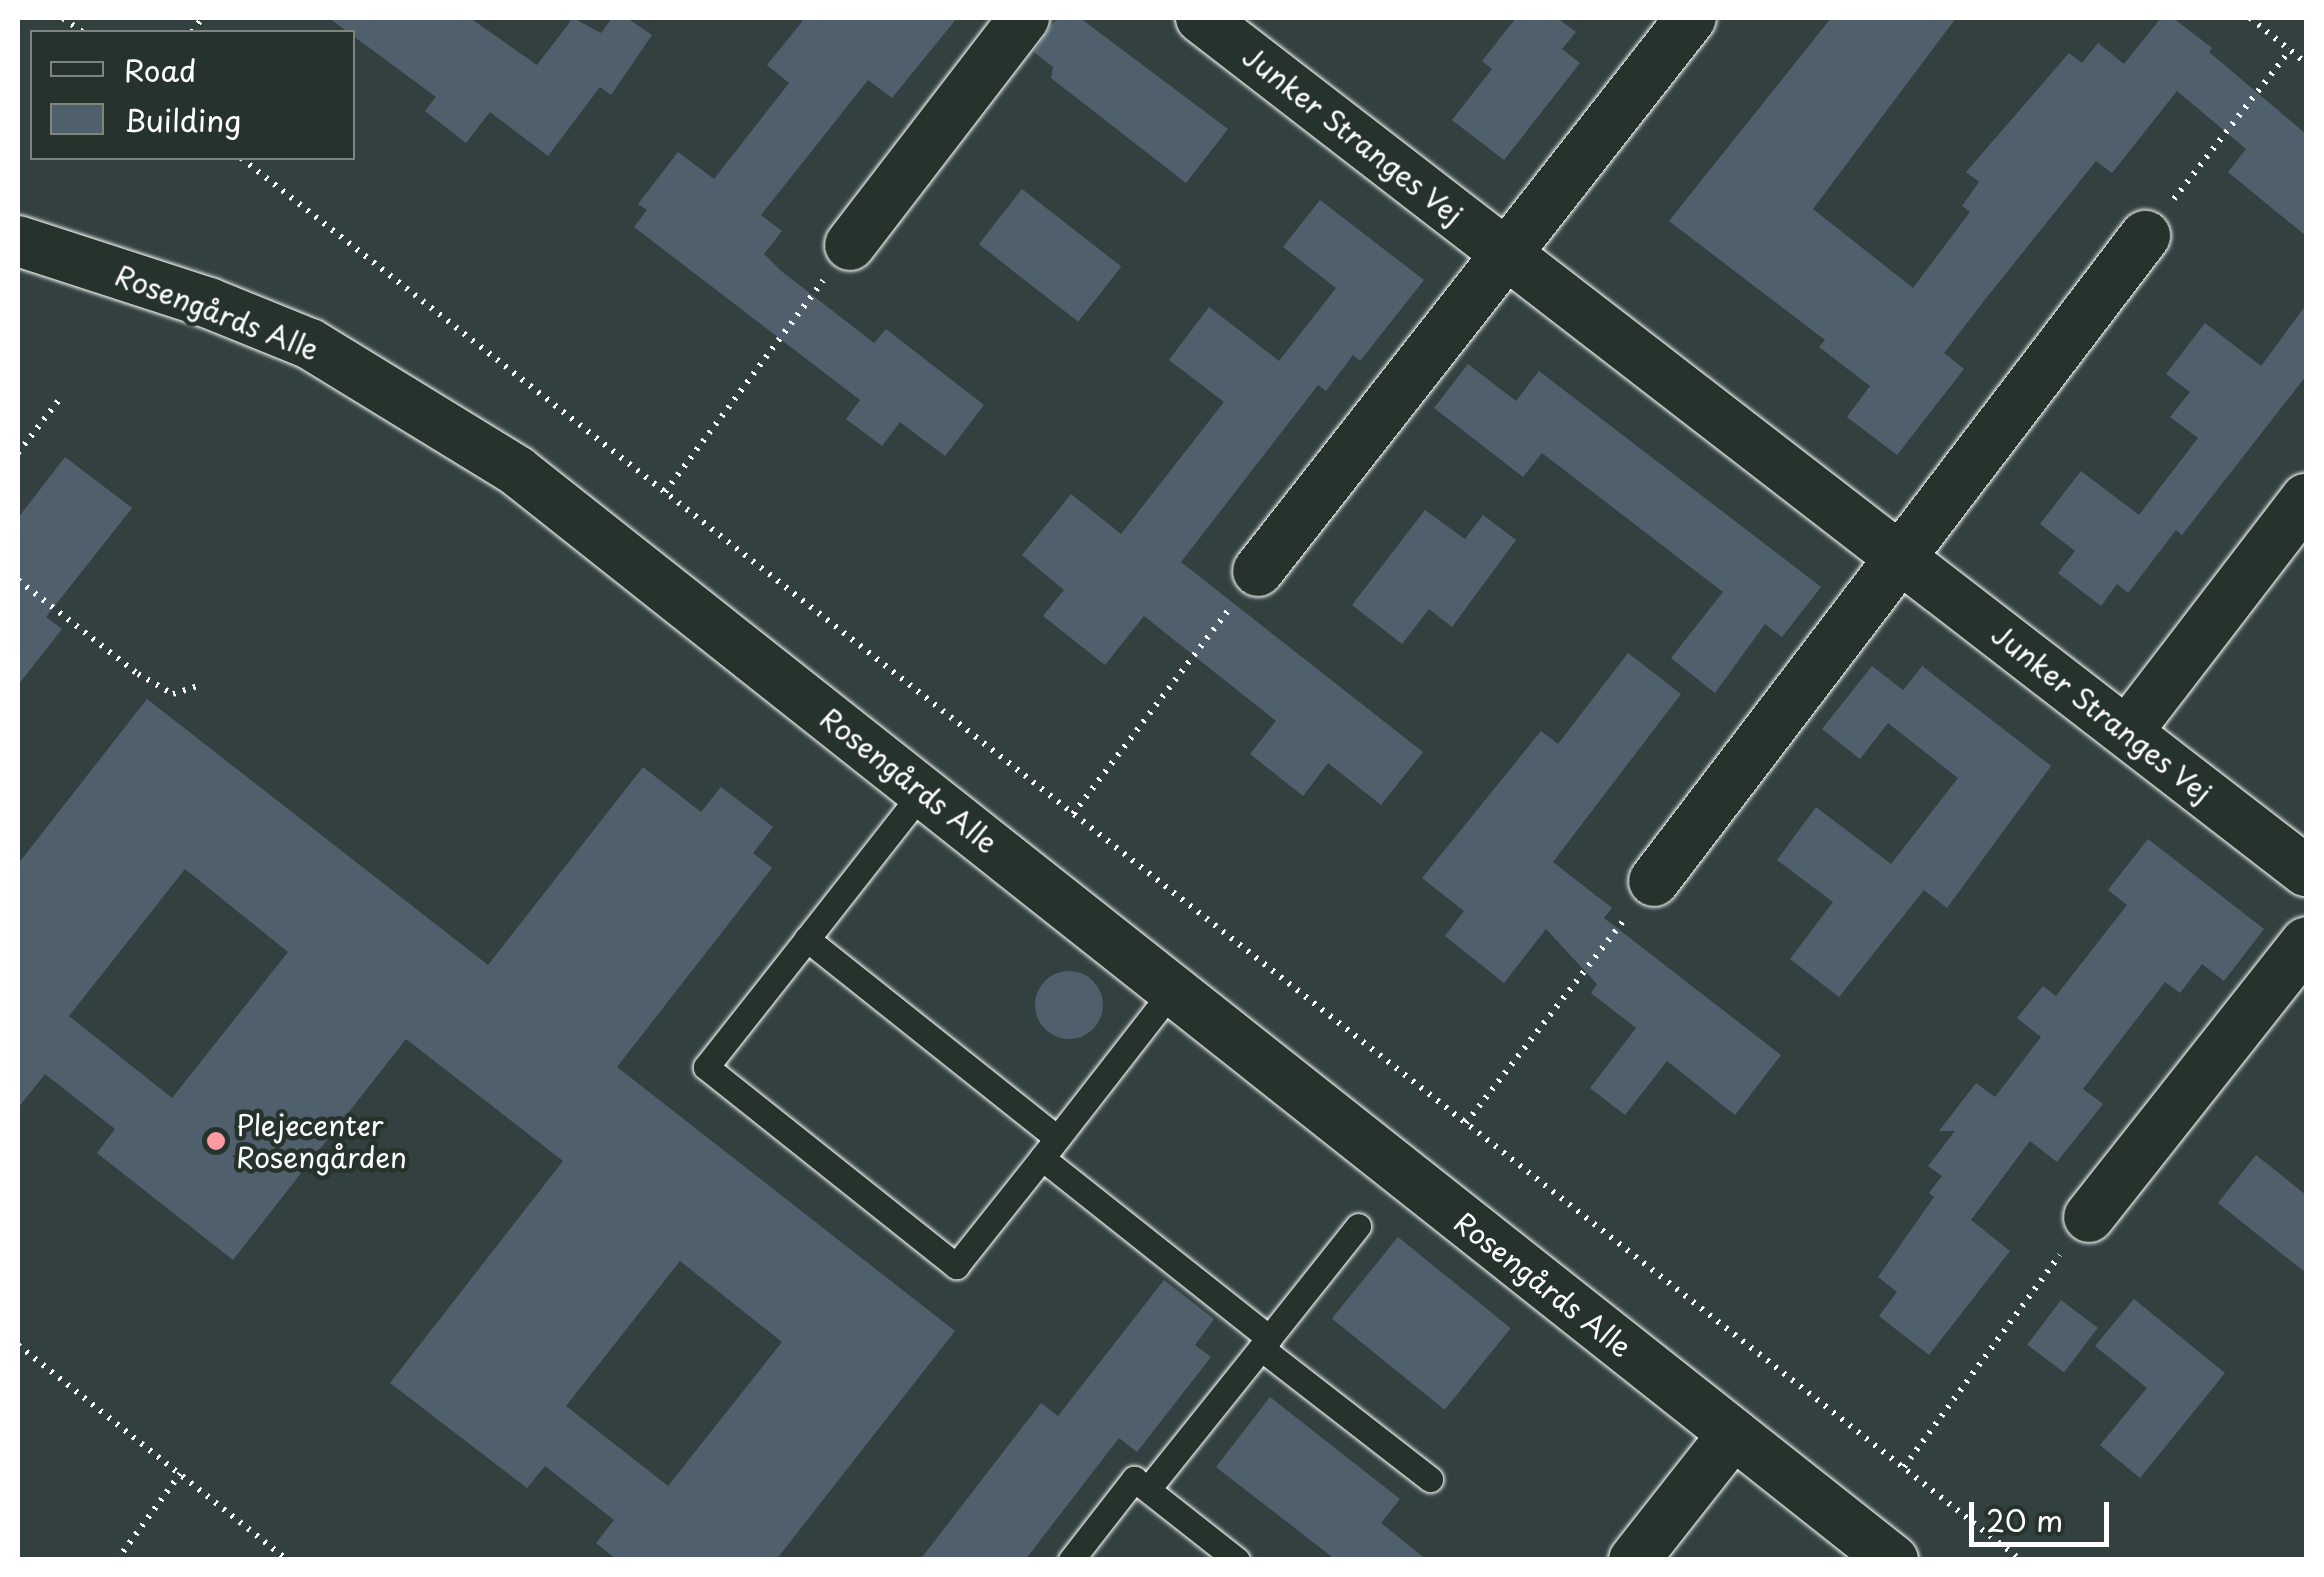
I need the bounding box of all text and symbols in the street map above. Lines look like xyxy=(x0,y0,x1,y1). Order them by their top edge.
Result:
legend xyxy=(30,30,355,160)
street label: Junker Stranges Vej xyxy=(1236,38,1470,232)
text: Road xyxy=(124,47,197,92)
text: Building xyxy=(124,97,241,142)
street label: Rosengårds Alle xyxy=(110,258,324,366)
street label: Junker Stranges Vej xyxy=(1985,616,2219,810)
street label: Rosengårds Alle xyxy=(814,700,1004,860)
place label: Plejecenter Rosengården xyxy=(236,1108,407,1174)
marker: Plejecenter Rosengården xyxy=(205,1130,227,1152)
street label: Rosengårds Alle xyxy=(1448,1204,1638,1364)
scale bar xyxy=(1974,1482,2114,1544)
text: 20 m xyxy=(1986,1497,2063,1542)

